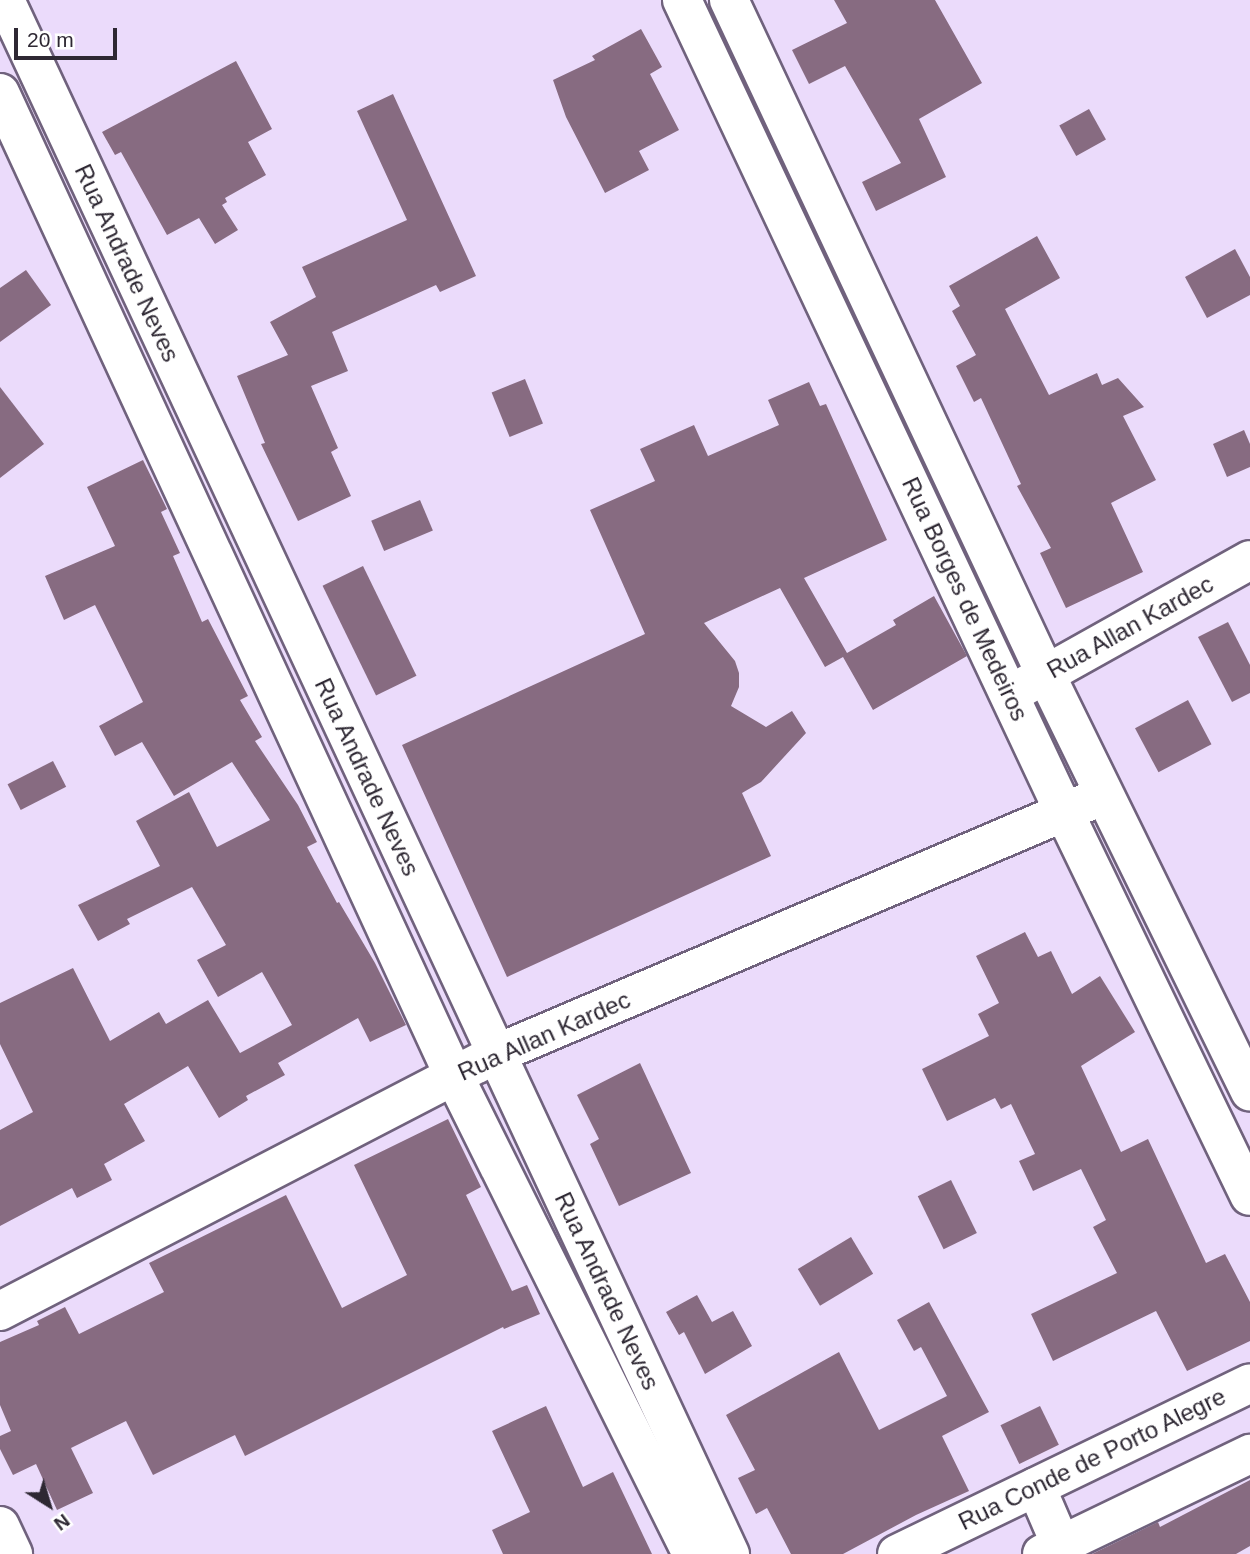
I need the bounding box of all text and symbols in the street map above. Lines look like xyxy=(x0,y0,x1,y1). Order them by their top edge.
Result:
scale bar xyxy=(18,14,121,58)
text: 20 m xyxy=(27,28,74,51)
street label: Rua Andrade Neves xyxy=(68,159,186,367)
street label: Rua Borges de Medeiros xyxy=(896,473,1034,725)
street label: Rua Allan Kardec xyxy=(1041,569,1219,685)
street label: Rua Andrade Neves xyxy=(308,673,426,881)
street label: Rua Allan Kardec xyxy=(453,985,635,1087)
street label: Rua Andrade Neves xyxy=(548,1187,666,1395)
street label: Rua Conde de Porto Alegre xyxy=(953,1381,1231,1537)
north arrow xyxy=(14,1470,84,1540)
text: N xyxy=(50,1510,74,1535)

